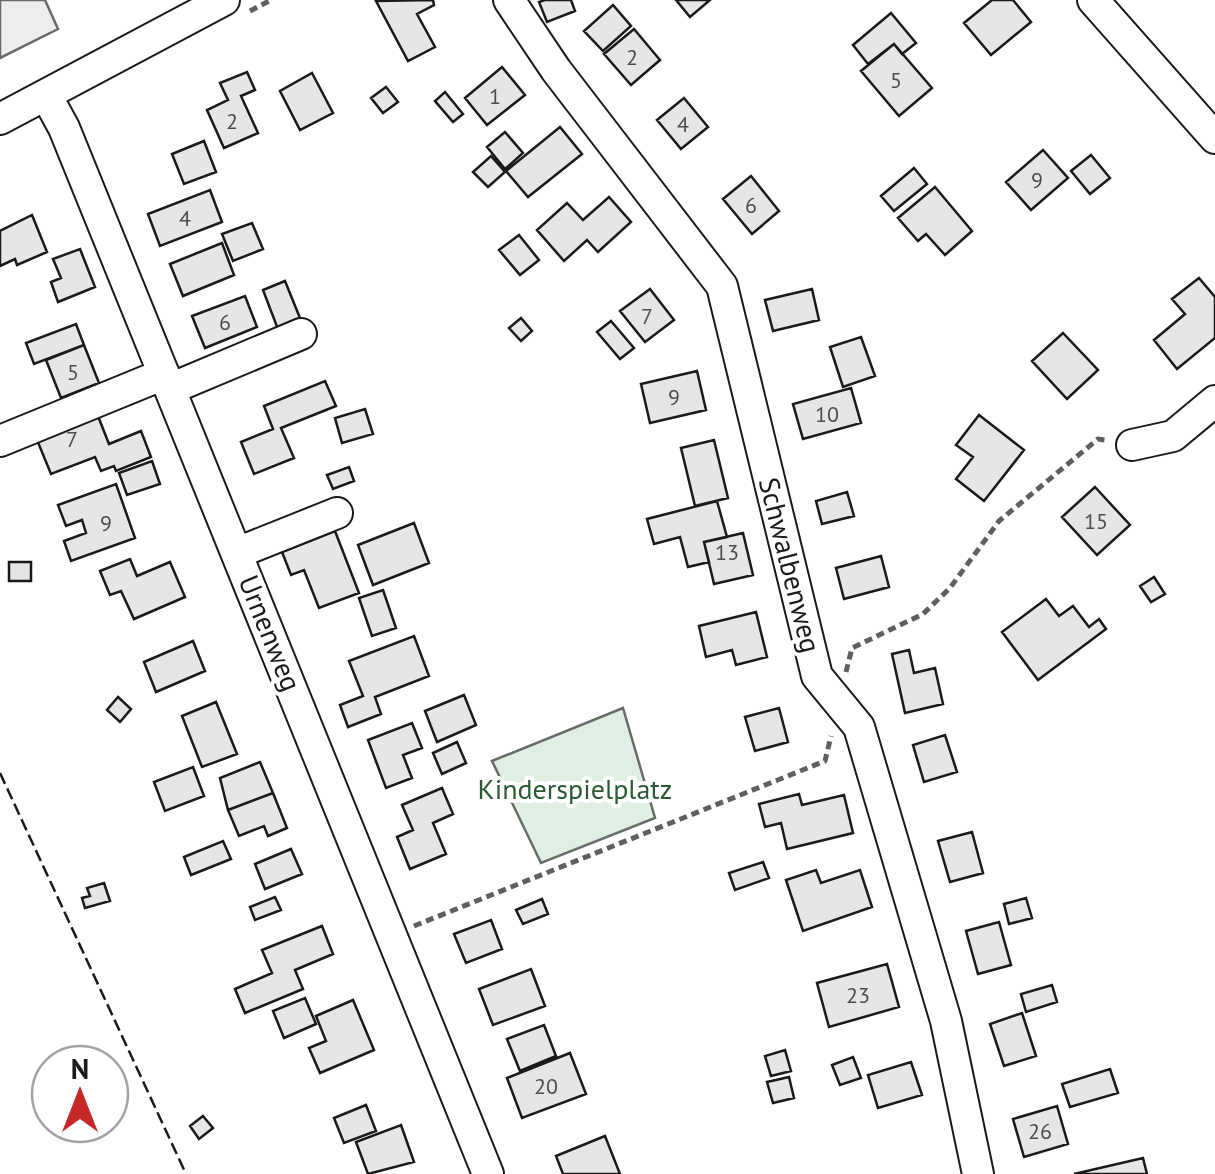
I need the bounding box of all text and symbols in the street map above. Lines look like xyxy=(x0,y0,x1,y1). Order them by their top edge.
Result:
house number: 2 xyxy=(626,43,638,71)
house number: 5 xyxy=(890,66,902,94)
house number: 1 xyxy=(489,82,501,110)
house number: 2 xyxy=(226,107,238,135)
house number: 4 xyxy=(677,110,689,138)
house number: 9 xyxy=(1031,166,1043,194)
house number: 6 xyxy=(745,191,757,219)
house number: 4 xyxy=(179,204,191,232)
house number: 7 xyxy=(641,302,653,330)
house number: 6 xyxy=(219,308,231,336)
house number: 5 xyxy=(67,358,79,386)
house number: 9 xyxy=(668,383,680,411)
house number: 10 xyxy=(815,400,839,428)
house number: 7 xyxy=(66,425,78,453)
street label: Schwalbenweg xyxy=(751,473,830,656)
house number: 15 xyxy=(1084,507,1108,535)
house number: 9 xyxy=(100,509,112,537)
house number: 13 xyxy=(715,538,739,566)
street label: Urnenweg xyxy=(230,569,310,696)
park label: Kinderspielplatz xyxy=(478,770,672,807)
house number: 23 xyxy=(846,981,870,1009)
north arrow xyxy=(30,1044,130,1144)
text: N xyxy=(71,1050,89,1087)
house number: 20 xyxy=(534,1072,558,1100)
house number: 26 xyxy=(1028,1117,1052,1145)

